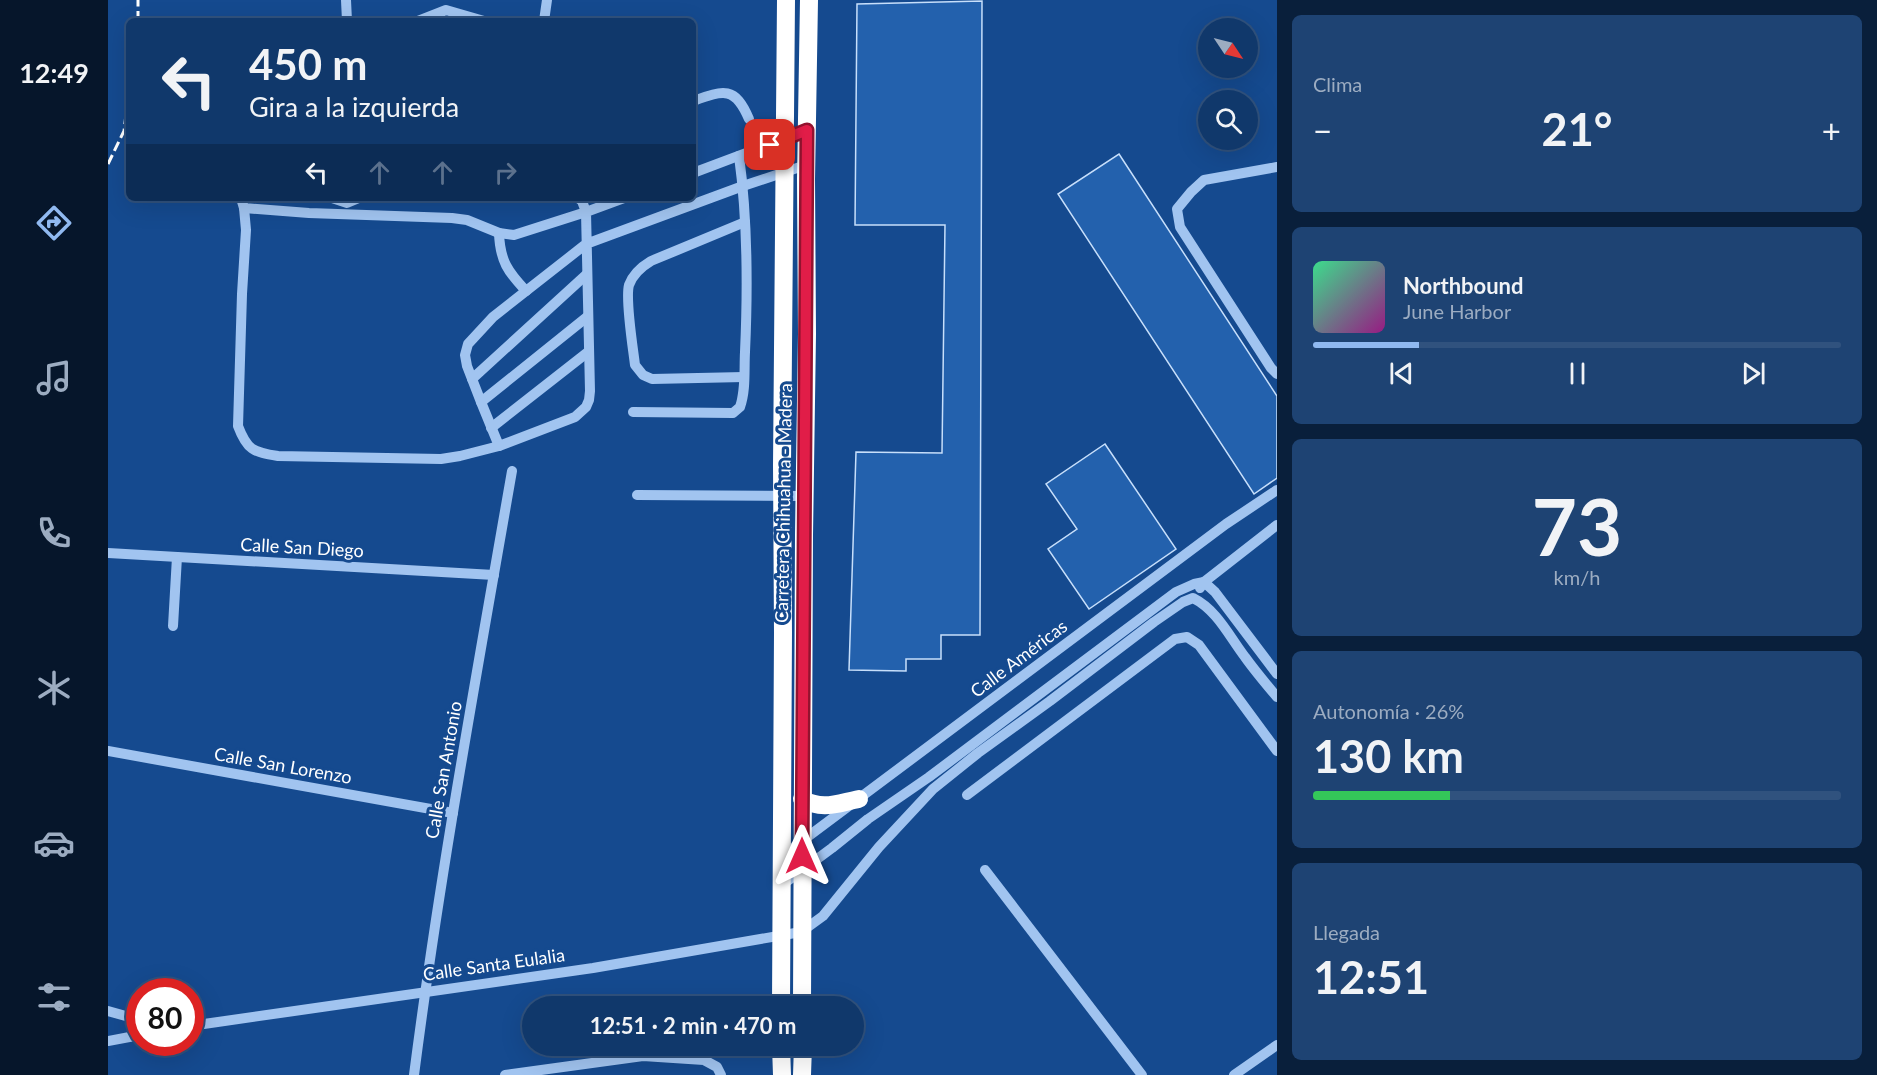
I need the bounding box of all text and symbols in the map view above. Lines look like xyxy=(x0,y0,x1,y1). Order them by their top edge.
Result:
north arrow xyxy=(1198,18,1258,78)
map controls xyxy=(1198,18,1258,150)
text: 450 m xyxy=(249,39,367,89)
icon: left xyxy=(150,42,228,120)
text: 12:49 xyxy=(19,56,89,89)
text: Clima xyxy=(1313,72,1362,96)
text: Gira a la izquierda xyxy=(249,90,459,123)
button: search xyxy=(1198,90,1258,150)
text: 21° xyxy=(1542,102,1612,156)
text: − xyxy=(1313,110,1332,150)
text: + xyxy=(1822,110,1841,150)
pin xyxy=(744,119,795,170)
icon: arrive xyxy=(753,128,786,161)
icon: left xyxy=(300,156,333,189)
icon: ahead xyxy=(363,156,396,189)
icon: ahead xyxy=(426,156,459,189)
icon: right xyxy=(489,156,522,189)
icon: directions xyxy=(33,202,75,244)
text: Northbound xyxy=(1403,272,1523,299)
text: June Harbor xyxy=(1403,299,1511,323)
icon: music xyxy=(33,357,75,399)
icon: previous xyxy=(1385,357,1418,390)
icon: pause xyxy=(1561,357,1594,390)
icon: next xyxy=(1737,357,1770,390)
street label: Carretera Chihuahua - Madera xyxy=(770,383,796,623)
text: 73 xyxy=(1532,479,1622,573)
icon: phone xyxy=(33,512,75,554)
street label: Calle San Diego xyxy=(240,533,364,561)
text: km/h xyxy=(1554,565,1600,589)
street label: Calle Américas xyxy=(966,614,1071,702)
icon: climate xyxy=(33,667,75,709)
street label: Calle San Antonio xyxy=(420,699,466,840)
text: Autonomía · 26% xyxy=(1313,699,1464,723)
text: 130 km xyxy=(1313,729,1464,783)
street label: Calle San Lorenzo xyxy=(213,742,354,788)
icon: car xyxy=(33,822,75,864)
position arrow xyxy=(770,824,834,888)
text: Llegada xyxy=(1313,920,1380,944)
street label: Calle Santa Eulalia xyxy=(422,943,566,985)
text: 12:51 xyxy=(1313,950,1429,1004)
icon: filters xyxy=(33,976,75,1018)
speed limit sign: 80 xyxy=(126,978,204,1056)
text: 12:51 · 2 min · 470 m xyxy=(590,1012,796,1039)

